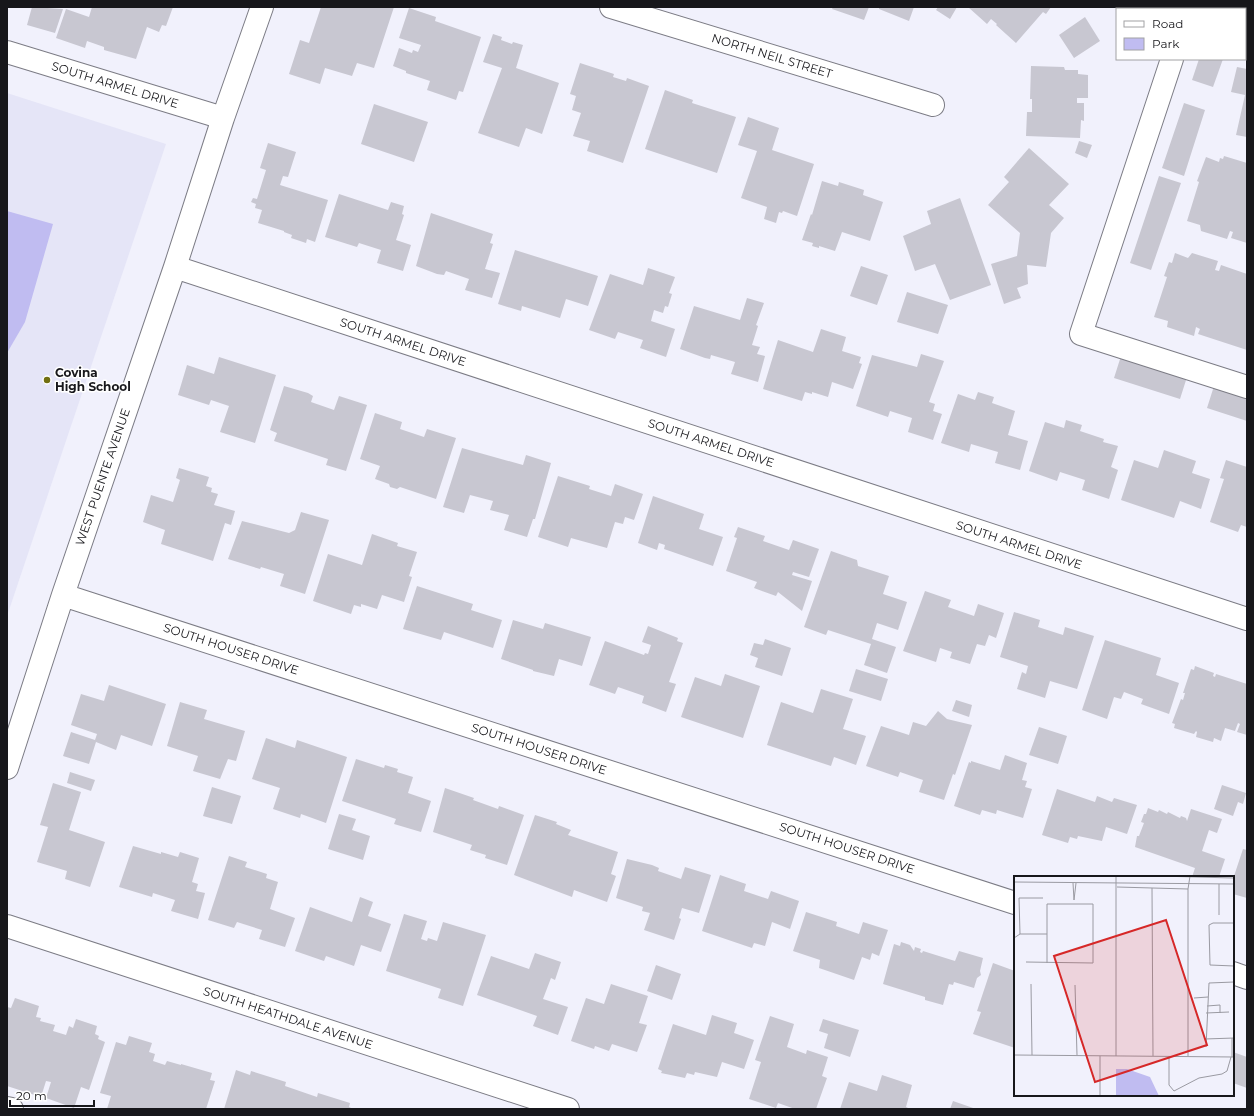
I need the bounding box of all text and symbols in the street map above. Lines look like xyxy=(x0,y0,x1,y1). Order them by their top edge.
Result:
legend xyxy=(1116,8,1246,60)
text: Road xyxy=(1152,16,1183,31)
street label: NORTH NEIL STREET xyxy=(710,30,834,81)
text: Park xyxy=(1152,36,1180,51)
street label: SOUTH ARMEL DRIVE xyxy=(50,58,180,111)
street label: SOUTH ARMEL DRIVE xyxy=(338,314,468,369)
place label: Covina High School xyxy=(55,365,131,394)
marker: Covina High School xyxy=(42,375,52,385)
street label: WEST PUENTE AVENUE xyxy=(72,406,133,547)
street label: SOUTH ARMEL DRIVE xyxy=(646,415,776,470)
street label: SOUTH ARMEL DRIVE xyxy=(954,517,1084,572)
street label: SOUTH HOUSER DRIVE xyxy=(162,620,301,678)
street label: SOUTH HOUSER DRIVE xyxy=(470,720,609,778)
street label: SOUTH HOUSER DRIVE xyxy=(778,819,917,877)
inset map xyxy=(1014,876,1234,1096)
street label: SOUTH HEATHDALE AVENUE xyxy=(201,983,375,1052)
scale bar xyxy=(10,1082,94,1108)
text: 20 m xyxy=(16,1088,47,1103)

